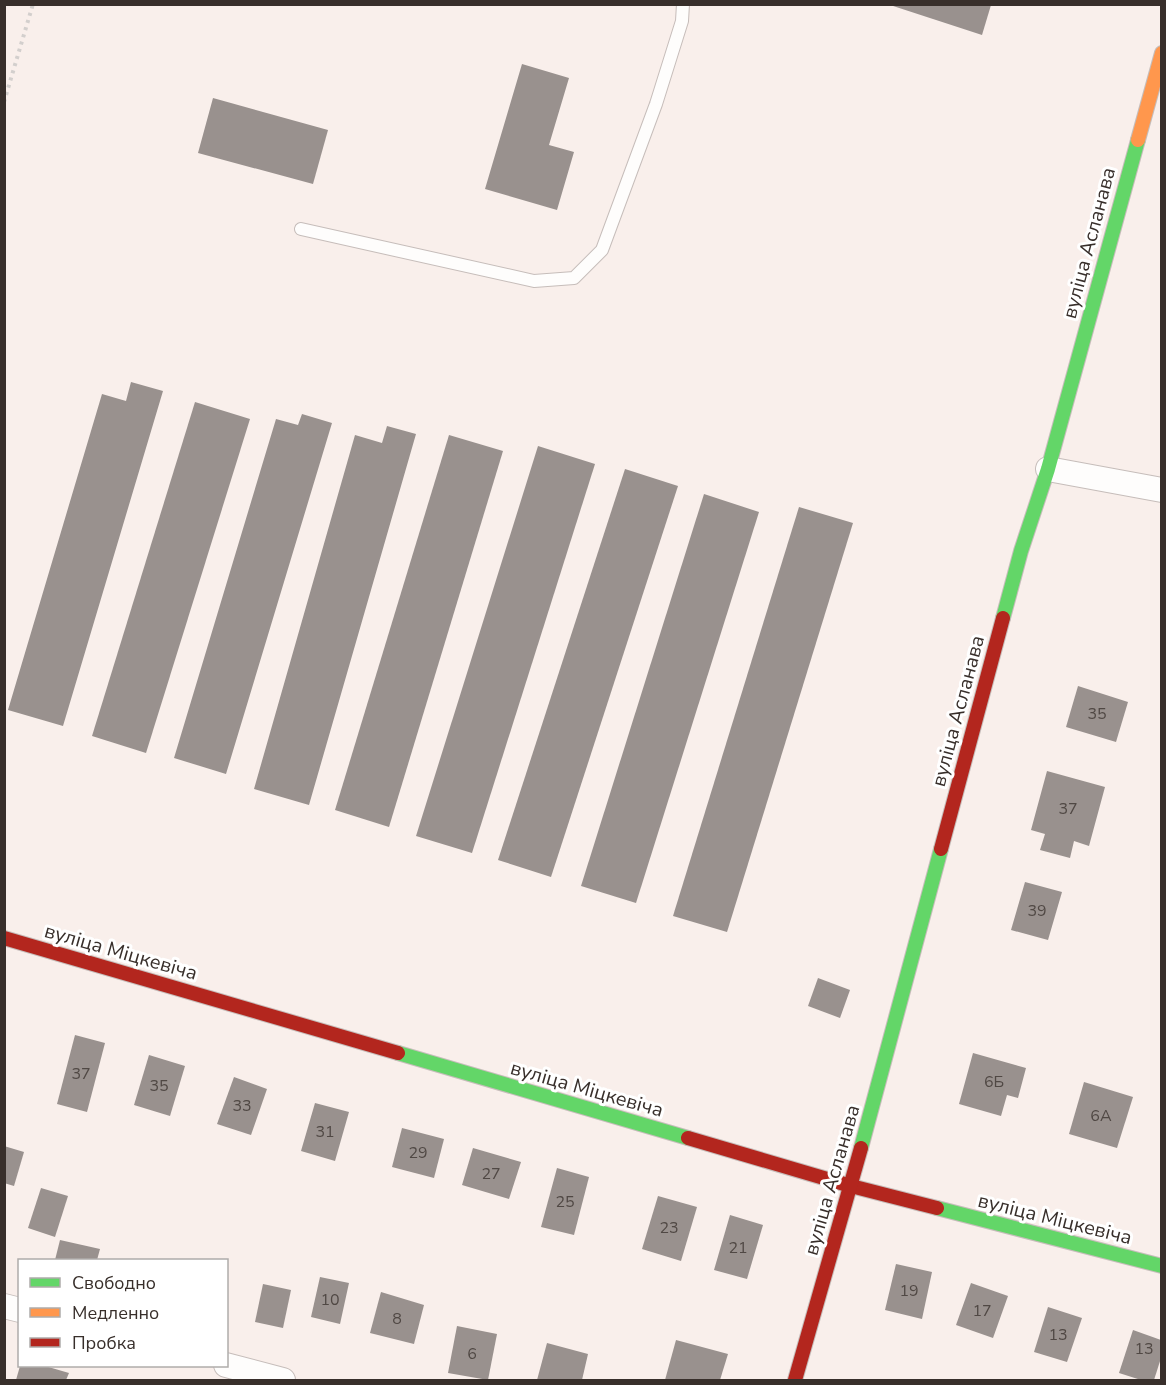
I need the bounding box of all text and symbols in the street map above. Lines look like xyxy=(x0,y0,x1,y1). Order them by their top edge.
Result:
street label: вуліца Асланава xyxy=(1056,164,1122,322)
street label: вуліца Асланава xyxy=(925,632,991,790)
house number: 35 xyxy=(1087,703,1107,725)
house number: 37 xyxy=(1058,798,1078,820)
house number: 39 xyxy=(1027,900,1047,922)
street label: вуліца Міцкевіча xyxy=(41,917,201,987)
street label: вуліца Міцкевіча xyxy=(507,1054,667,1124)
house number: 37 xyxy=(71,1063,91,1085)
house number: 6Б xyxy=(984,1071,1004,1093)
house number: 35 xyxy=(149,1075,169,1097)
house number: 33 xyxy=(232,1095,252,1117)
street label: вуліца Асланава xyxy=(798,1102,866,1258)
house number: 6А xyxy=(1090,1105,1112,1127)
house number: 31 xyxy=(315,1121,335,1143)
house number: 29 xyxy=(408,1142,428,1164)
house number: 27 xyxy=(481,1163,501,1185)
street label: вуліца Міцкевіча xyxy=(975,1187,1135,1251)
house number: 25 xyxy=(555,1191,575,1213)
house number: 23 xyxy=(659,1217,679,1239)
house number: 21 xyxy=(728,1237,748,1259)
legend xyxy=(18,1259,228,1367)
text: Свободно xyxy=(72,1271,156,1295)
house number: 19 xyxy=(899,1280,919,1302)
house number: 10 xyxy=(320,1289,340,1311)
house number: 17 xyxy=(972,1300,992,1322)
text: Медленно xyxy=(72,1301,159,1325)
house number: 8 xyxy=(392,1308,402,1330)
house number: 13 xyxy=(1048,1324,1068,1346)
text: Пробка xyxy=(72,1331,136,1355)
house number: 13 xyxy=(1134,1338,1154,1360)
house number: 6 xyxy=(467,1343,477,1365)

